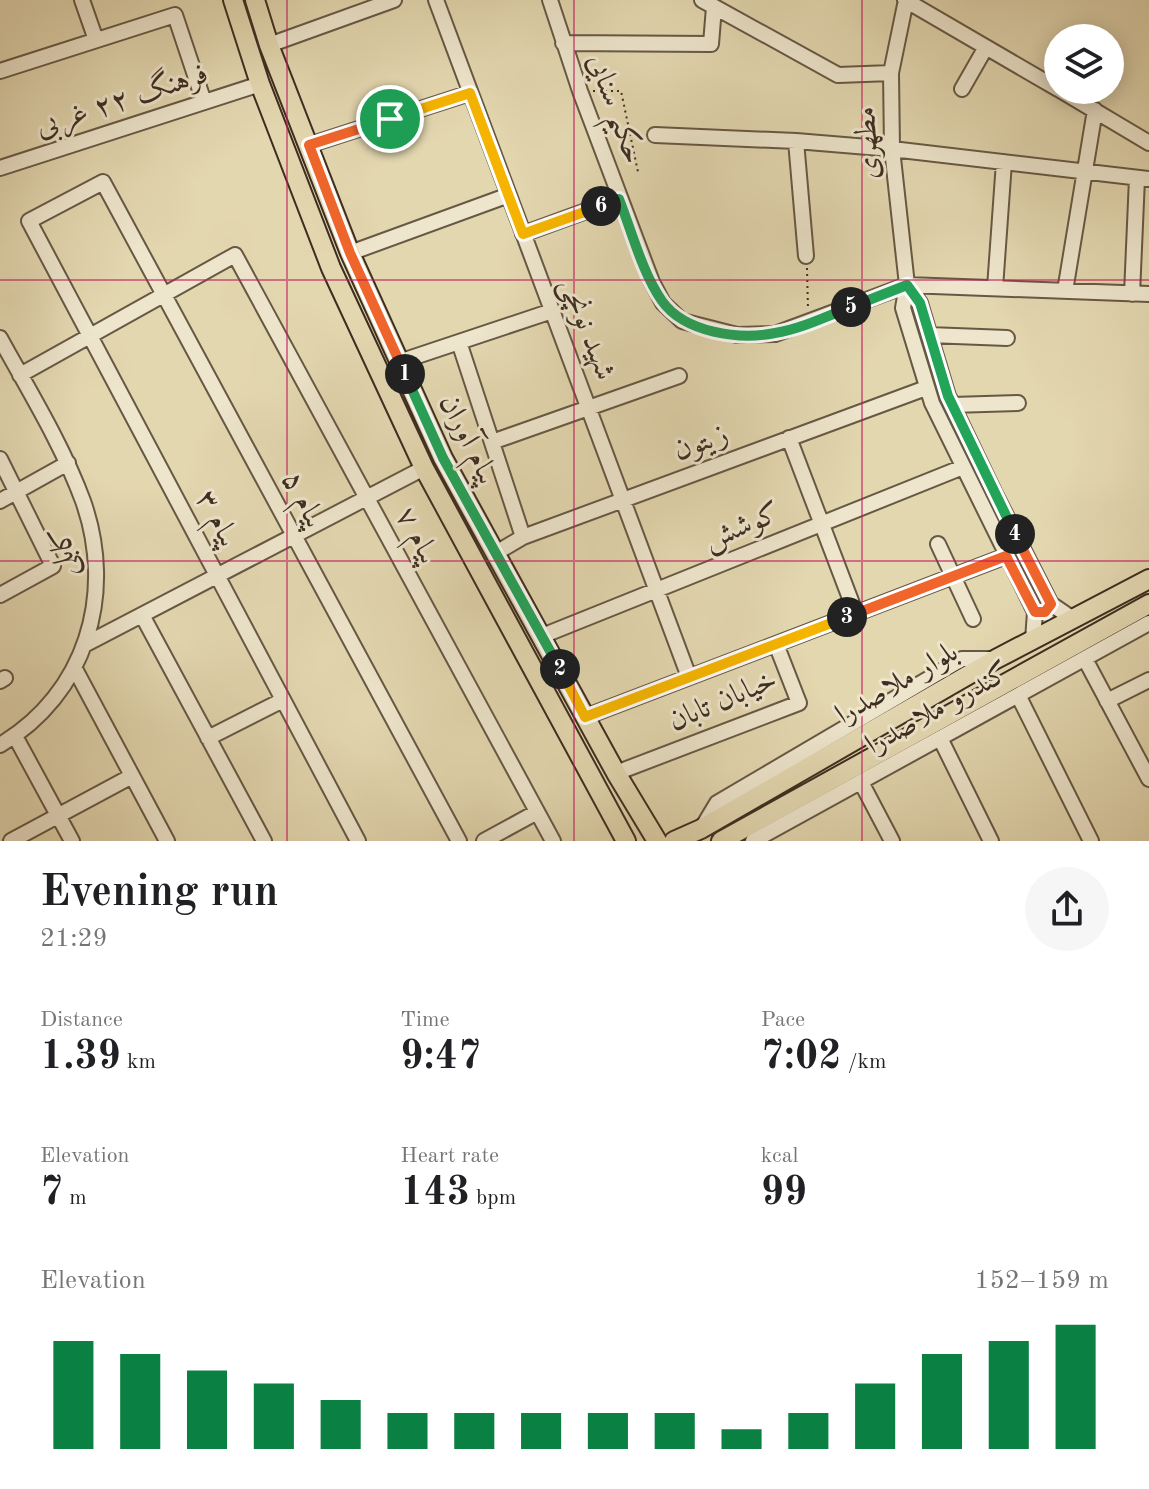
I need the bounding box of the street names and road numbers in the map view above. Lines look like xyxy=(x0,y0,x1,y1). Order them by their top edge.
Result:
street label: حکیم سنایی xyxy=(570,49,651,172)
street label: فرهنگ ۲۲ غربی xyxy=(30,53,213,147)
street label: مطهری xyxy=(851,106,887,180)
street label: شهید نونچی xyxy=(551,274,620,385)
street label: پیام آوران xyxy=(425,388,508,494)
street label: زیتون xyxy=(670,419,733,469)
street label: پیام ۵ xyxy=(268,466,330,538)
street label: پیام ۳ xyxy=(182,485,244,557)
street label: کوشش xyxy=(700,498,786,559)
street label: پیام ۷ xyxy=(382,502,444,574)
street label: کابلی xyxy=(46,526,86,578)
street label: بلوار ملاصدرا xyxy=(831,637,964,732)
street label: کندرو ملاصدرا xyxy=(861,657,1015,761)
street label: خیابان تابان xyxy=(665,665,782,738)

